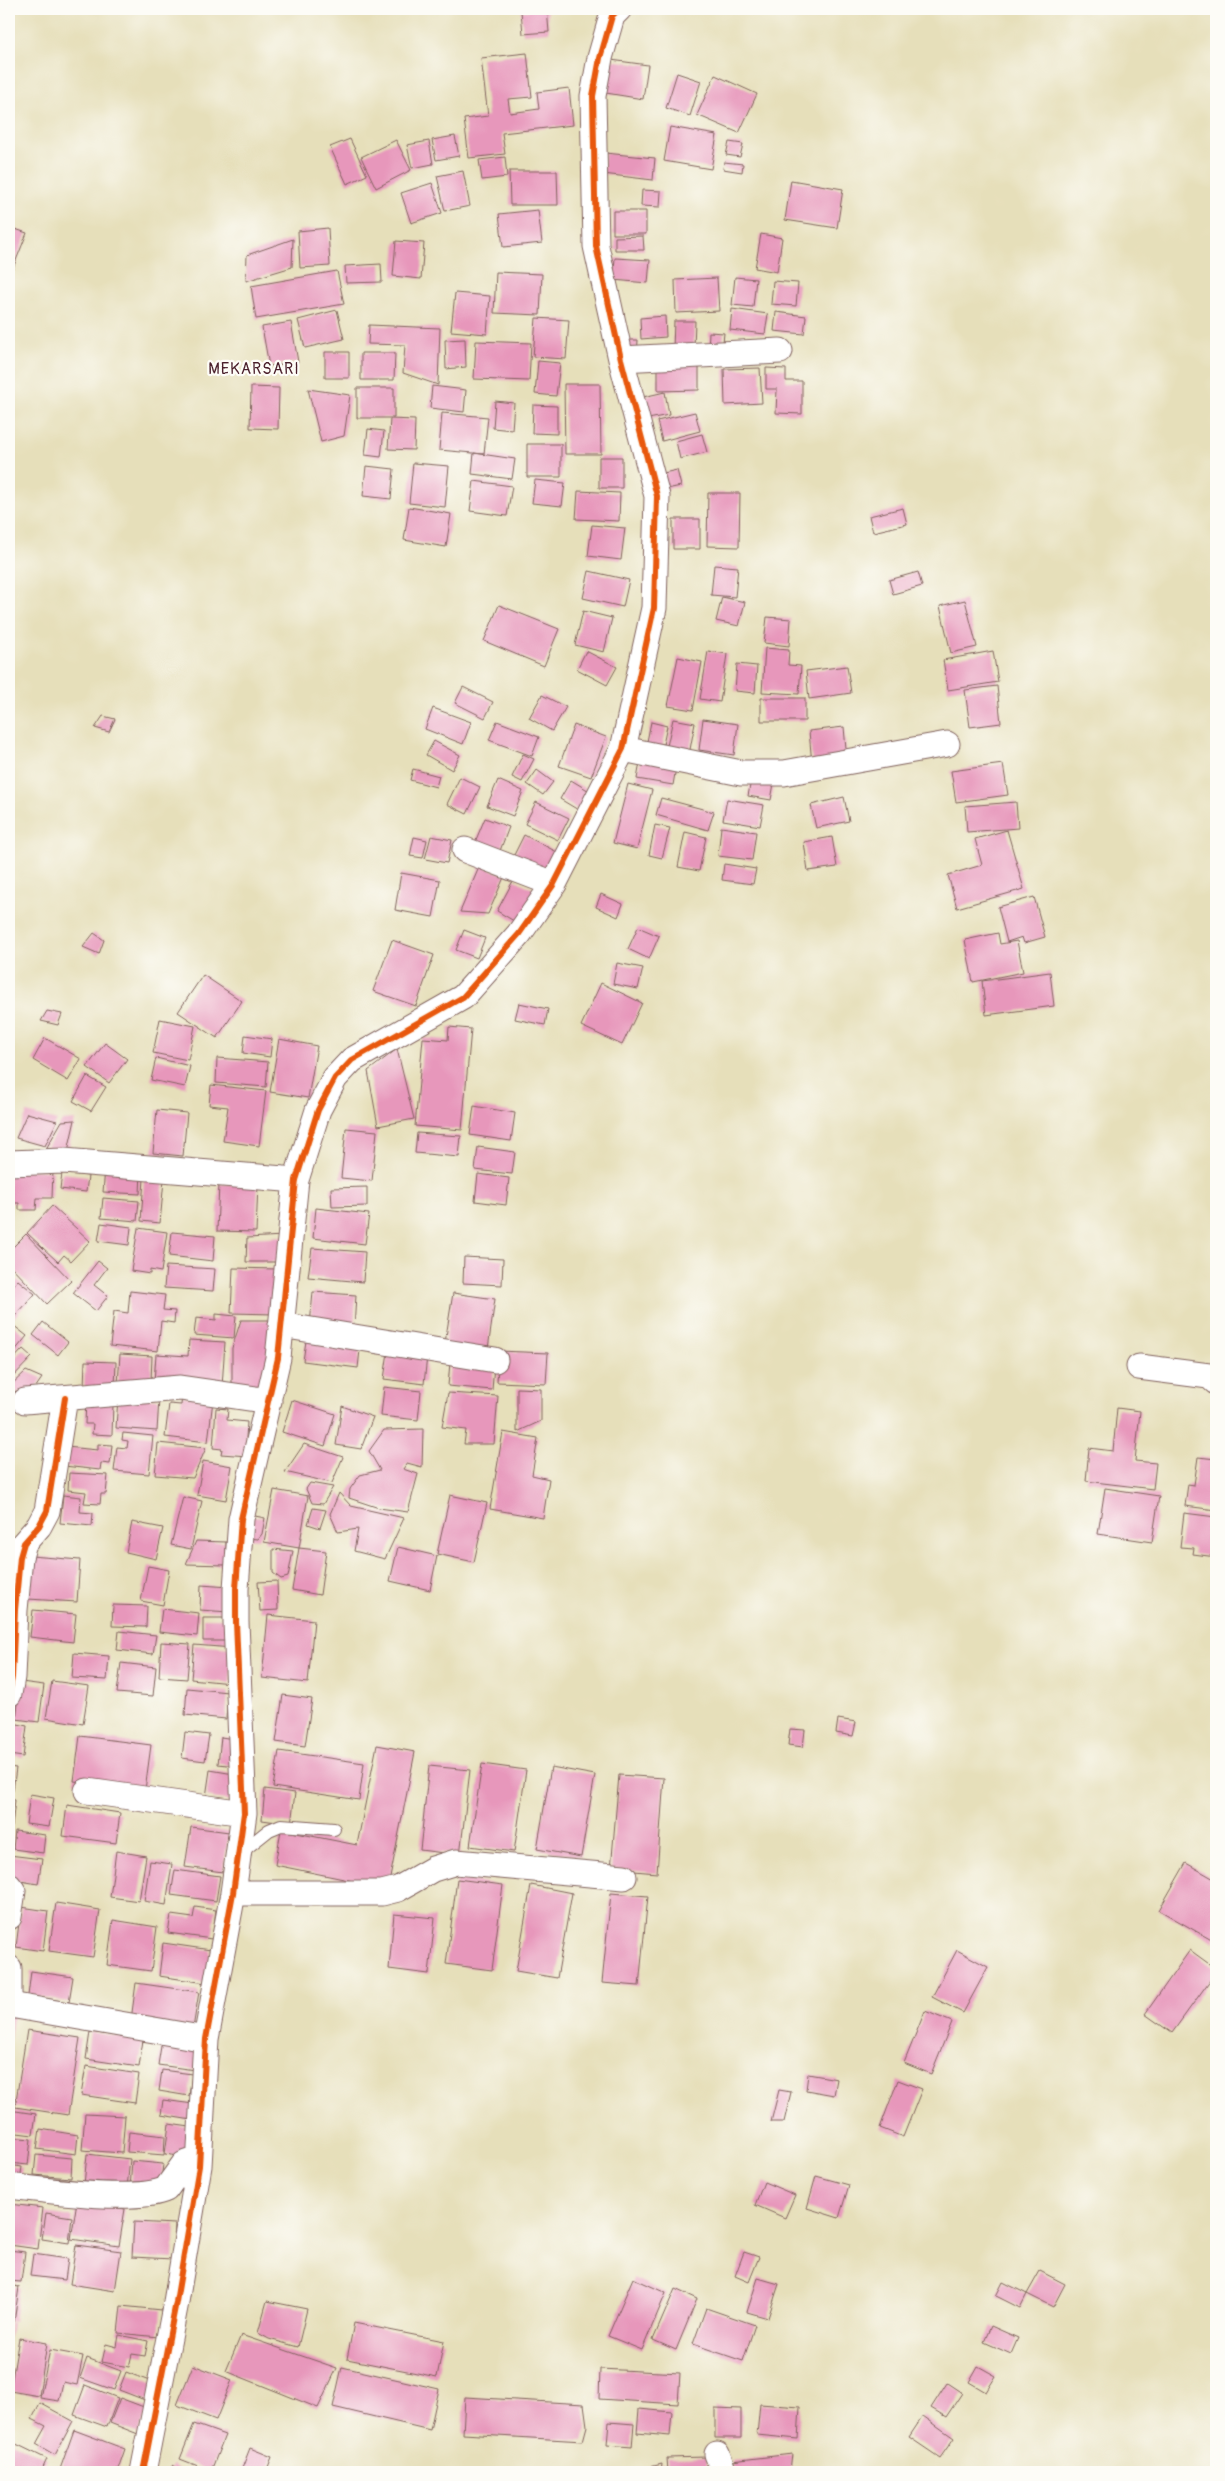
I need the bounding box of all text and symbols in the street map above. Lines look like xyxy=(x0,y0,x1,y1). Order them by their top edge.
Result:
district label: MEKARSARI xyxy=(208,359,300,379)

